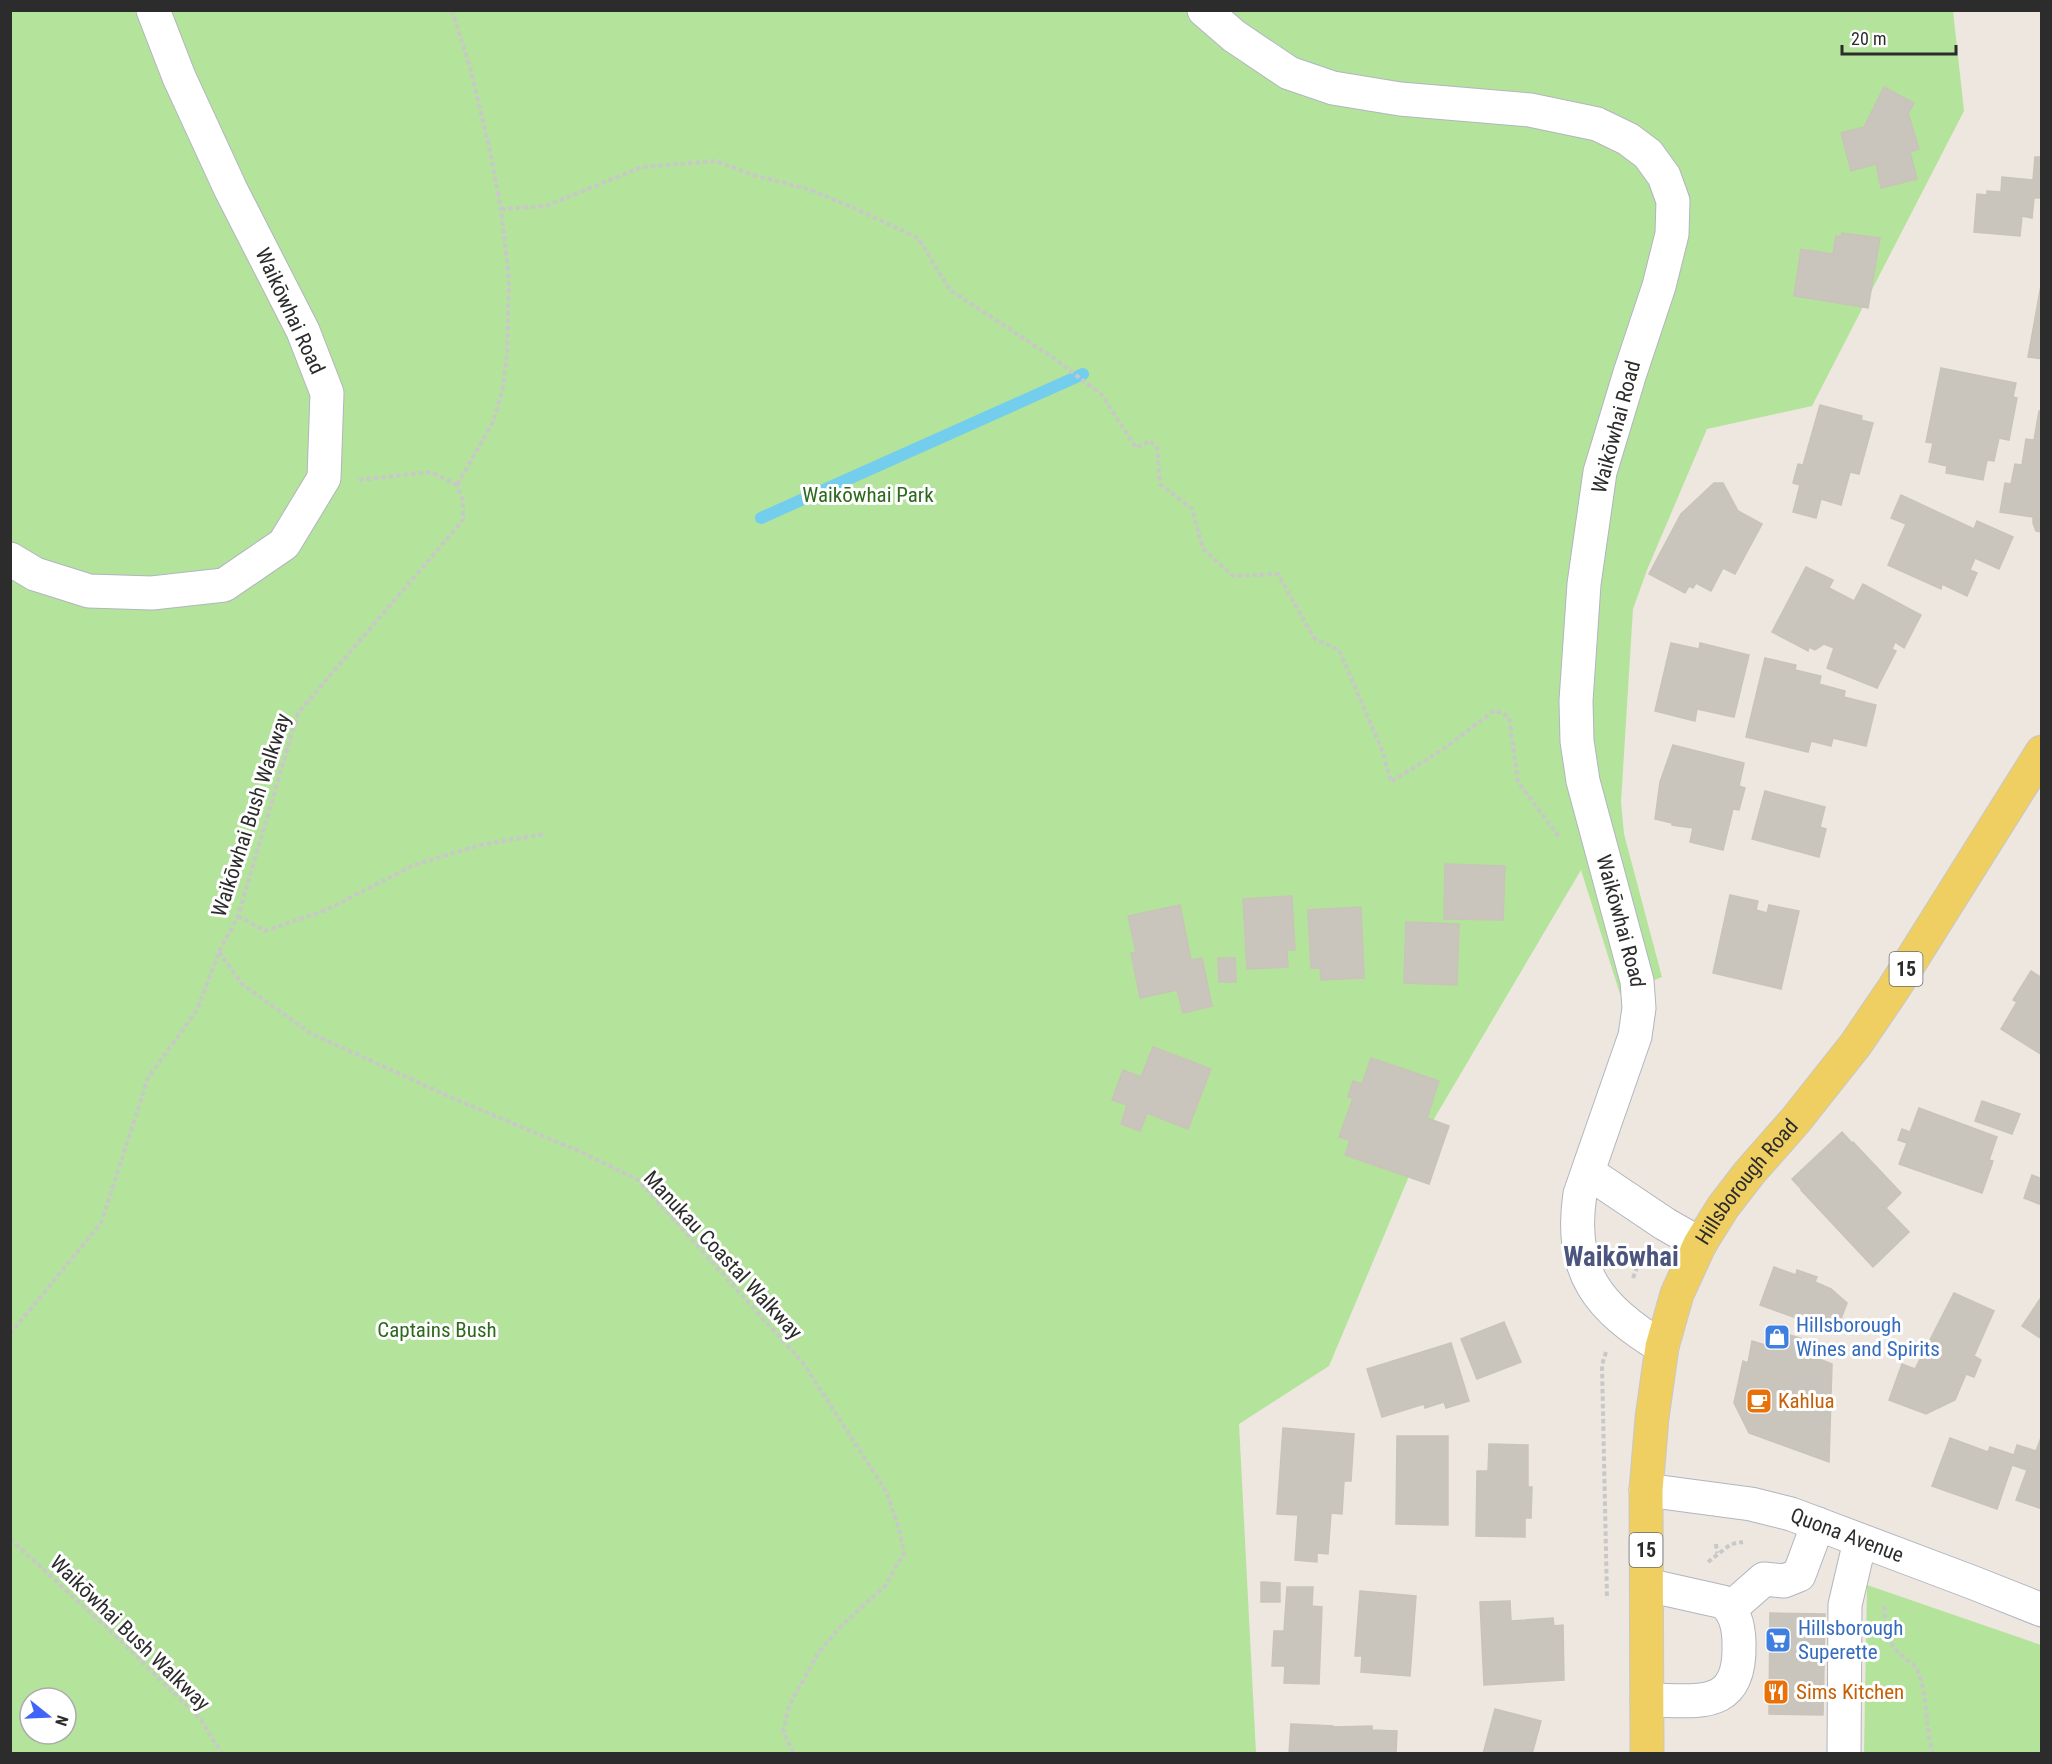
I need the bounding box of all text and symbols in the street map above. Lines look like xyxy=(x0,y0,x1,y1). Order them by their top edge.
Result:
scale bar xyxy=(1842,18,1956,56)
text: 20 m xyxy=(1851,28,1886,49)
street label: Waikōwhai Road xyxy=(250,244,330,378)
street label: Waikōwhai Road xyxy=(1587,358,1645,496)
park label: Waikōwhai Park xyxy=(802,483,934,507)
street label: Waikōwhai Bush Walkway xyxy=(207,710,295,920)
street label: Waikōwhai Road xyxy=(1591,852,1649,988)
road number: 15 xyxy=(1890,952,1922,986)
street label: Hillsborough Road xyxy=(1691,1114,1803,1249)
street label: Manukau Coastal Walkway xyxy=(639,1166,807,1344)
district label: Waikōwhai xyxy=(1563,1241,1679,1273)
place label: Hillsborough Wines and Spirits xyxy=(1796,1313,1940,1361)
park label: Captains Bush xyxy=(377,1318,497,1342)
shop icon: Hillsborough Wines and Spirits xyxy=(1762,1322,1792,1352)
cafe icon: Kahlua xyxy=(1744,1386,1774,1416)
place label: Kahlua xyxy=(1778,1389,1835,1413)
street label: Quona Avenue xyxy=(1787,1503,1907,1567)
road number: 15 xyxy=(1630,1533,1662,1567)
street label: Waikōwhai Bush Walkway xyxy=(45,1551,215,1716)
place label: Hillsborough Superette xyxy=(1798,1616,1903,1664)
supermarket icon: Hillsborough Superette xyxy=(1763,1625,1793,1655)
restaurant icon: Sims Kitchen xyxy=(1761,1677,1791,1707)
place label: Sims Kitchen xyxy=(1796,1680,1904,1704)
north arrow xyxy=(18,1686,78,1746)
text: N xyxy=(51,1713,72,1728)

